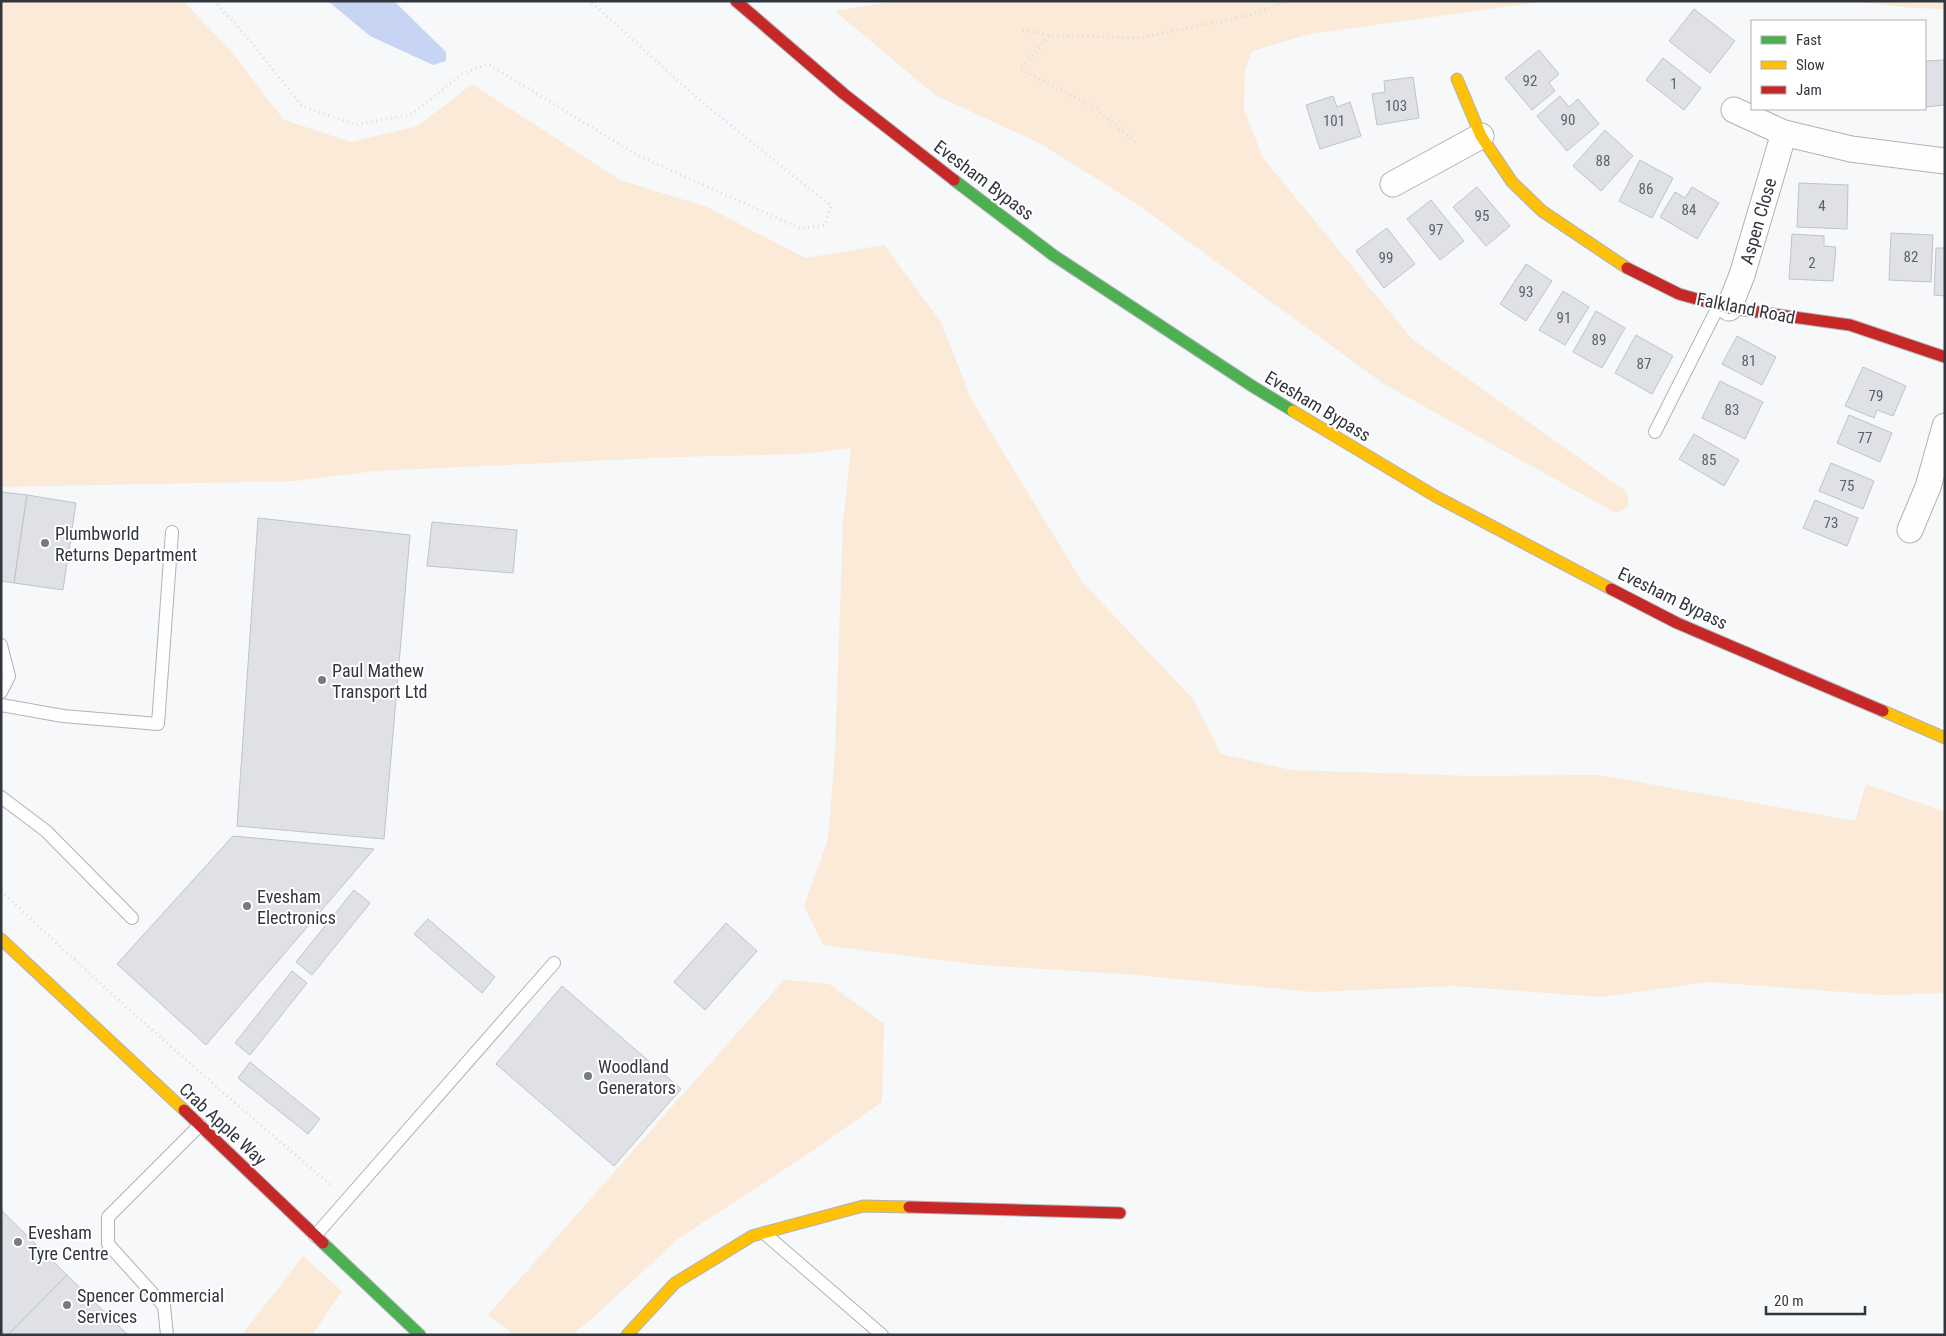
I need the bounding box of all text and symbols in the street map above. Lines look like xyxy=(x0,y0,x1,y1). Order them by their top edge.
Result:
legend xyxy=(1751,20,1926,110)
text: Fast xyxy=(1796,31,1821,49)
text: Slow xyxy=(1796,56,1825,74)
house number: 92 xyxy=(1523,72,1537,90)
house number: 1 xyxy=(1670,75,1678,93)
text: Jam xyxy=(1796,81,1822,99)
house number: 103 xyxy=(1385,97,1407,115)
house number: 90 xyxy=(1561,111,1575,129)
house number: 101 xyxy=(1323,112,1345,130)
street label: Evesham Bypass xyxy=(930,136,1038,224)
house number: 88 xyxy=(1596,152,1610,170)
street label: Aspen Close xyxy=(1736,175,1780,267)
house number: 86 xyxy=(1639,180,1653,198)
house number: 4 xyxy=(1818,197,1826,215)
house number: 84 xyxy=(1682,201,1696,219)
house number: 95 xyxy=(1475,207,1489,225)
house number: 97 xyxy=(1429,221,1443,239)
house number: 82 xyxy=(1904,248,1918,266)
house number: 99 xyxy=(1379,249,1393,267)
house number: 2 xyxy=(1808,254,1816,272)
house number: 93 xyxy=(1519,283,1533,301)
street label: Falkland Road xyxy=(1695,288,1797,328)
house number: 91 xyxy=(1557,309,1571,327)
house number: 89 xyxy=(1592,331,1606,349)
house number: 81 xyxy=(1742,352,1756,370)
house number: 87 xyxy=(1637,355,1651,373)
street label: Evesham Bypass xyxy=(1262,366,1374,446)
house number: 79 xyxy=(1869,387,1883,405)
house number: 83 xyxy=(1725,401,1739,419)
house number: 77 xyxy=(1858,429,1872,447)
house number: 85 xyxy=(1702,451,1716,469)
house number: 75 xyxy=(1840,477,1854,495)
house number: 73 xyxy=(1824,514,1838,532)
place label: Plumbworld Returns Department xyxy=(55,523,197,565)
marker: Plumbworld Returns Department xyxy=(39,537,51,549)
street label: Evesham Bypass xyxy=(1615,562,1731,634)
place label: Paul Mathew Transport Ltd xyxy=(332,660,428,702)
marker: Paul Mathew Transport Ltd xyxy=(316,674,328,686)
place label: Evesham Electronics xyxy=(257,886,336,928)
marker: Evesham Electronics xyxy=(241,900,253,912)
place label: Woodland Generators xyxy=(598,1056,676,1098)
marker: Woodland Generators xyxy=(582,1070,594,1082)
street label: Crab Apple Way xyxy=(175,1078,271,1170)
place label: Evesham Tyre Centre xyxy=(28,1222,109,1264)
marker: Evesham Tyre Centre xyxy=(12,1236,24,1248)
scale bar xyxy=(1766,1284,1865,1316)
place label: Spencer Commercial Services xyxy=(77,1285,224,1327)
text: 20 m xyxy=(1774,1292,1804,1310)
marker: Spencer Commercial Services xyxy=(61,1299,73,1311)

